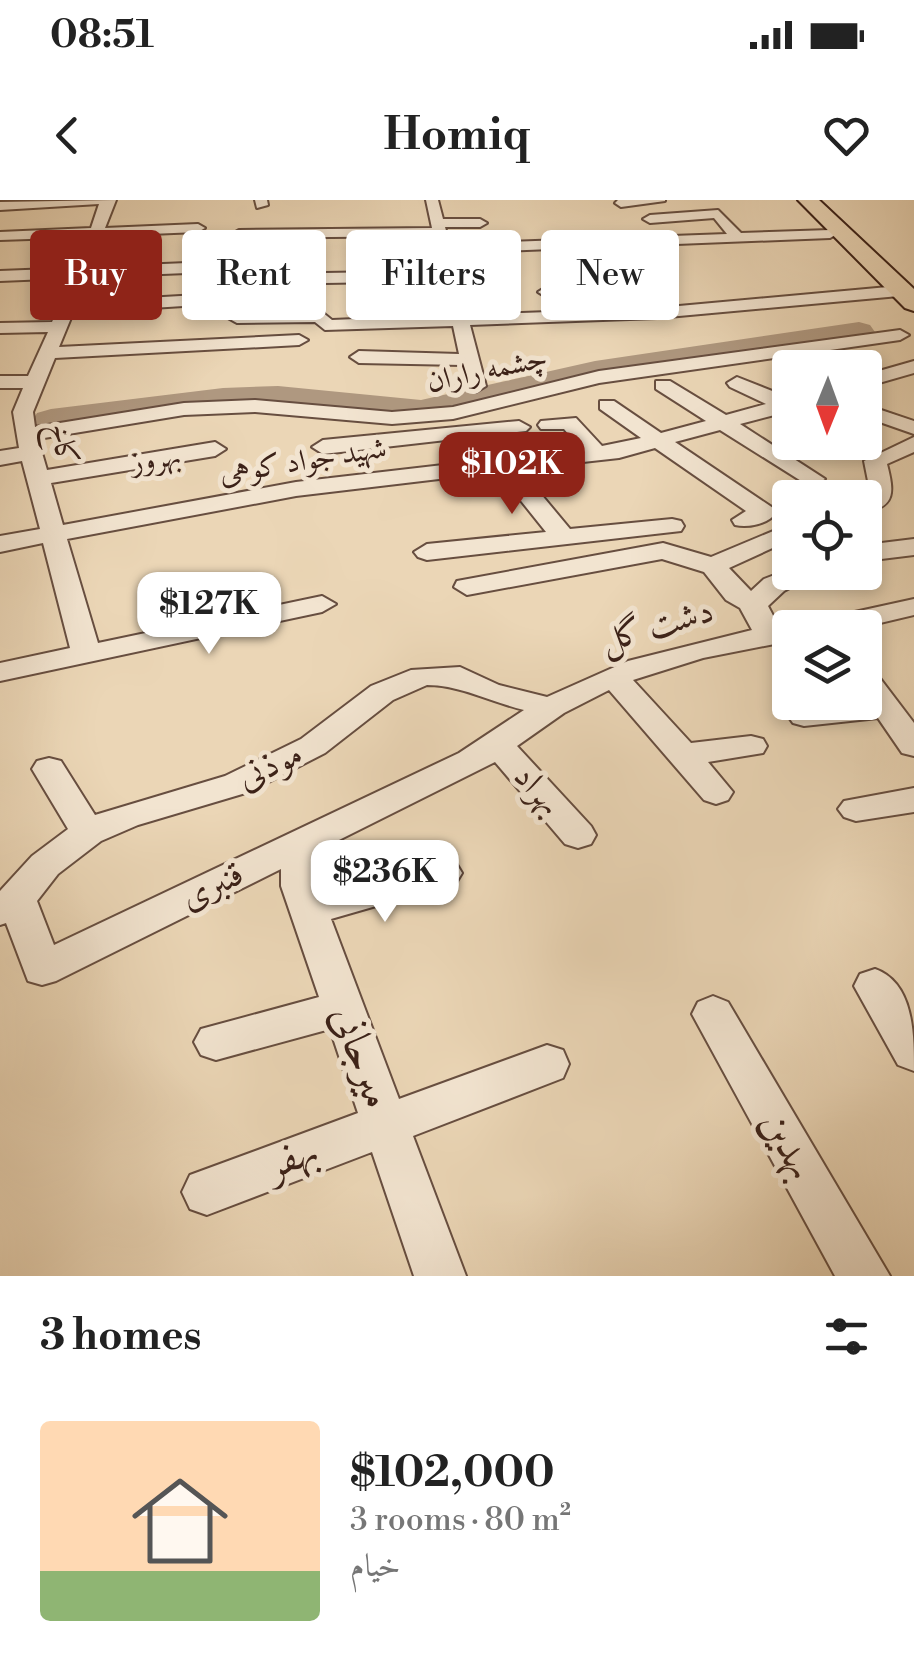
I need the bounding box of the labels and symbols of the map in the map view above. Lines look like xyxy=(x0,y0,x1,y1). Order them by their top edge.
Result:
street label: چشمه راران xyxy=(423,339,551,401)
north arrow xyxy=(772,350,882,460)
street label: کاخ xyxy=(34,419,86,471)
street label: شهید جواد کوهی xyxy=(217,429,389,493)
pin: $102K xyxy=(442,432,582,517)
street label: بهروز xyxy=(125,436,184,482)
pin: $127K xyxy=(139,572,279,657)
street label: دشت گل xyxy=(595,588,719,664)
street label: موذنی xyxy=(230,732,310,800)
street label: بهراد xyxy=(504,756,572,824)
pin: $236K xyxy=(315,840,455,925)
street label: قنبری xyxy=(173,852,251,920)
street label: میرجانی xyxy=(318,998,404,1116)
street label: بهدین xyxy=(747,1101,829,1189)
street label: بهفر xyxy=(254,1124,326,1194)

